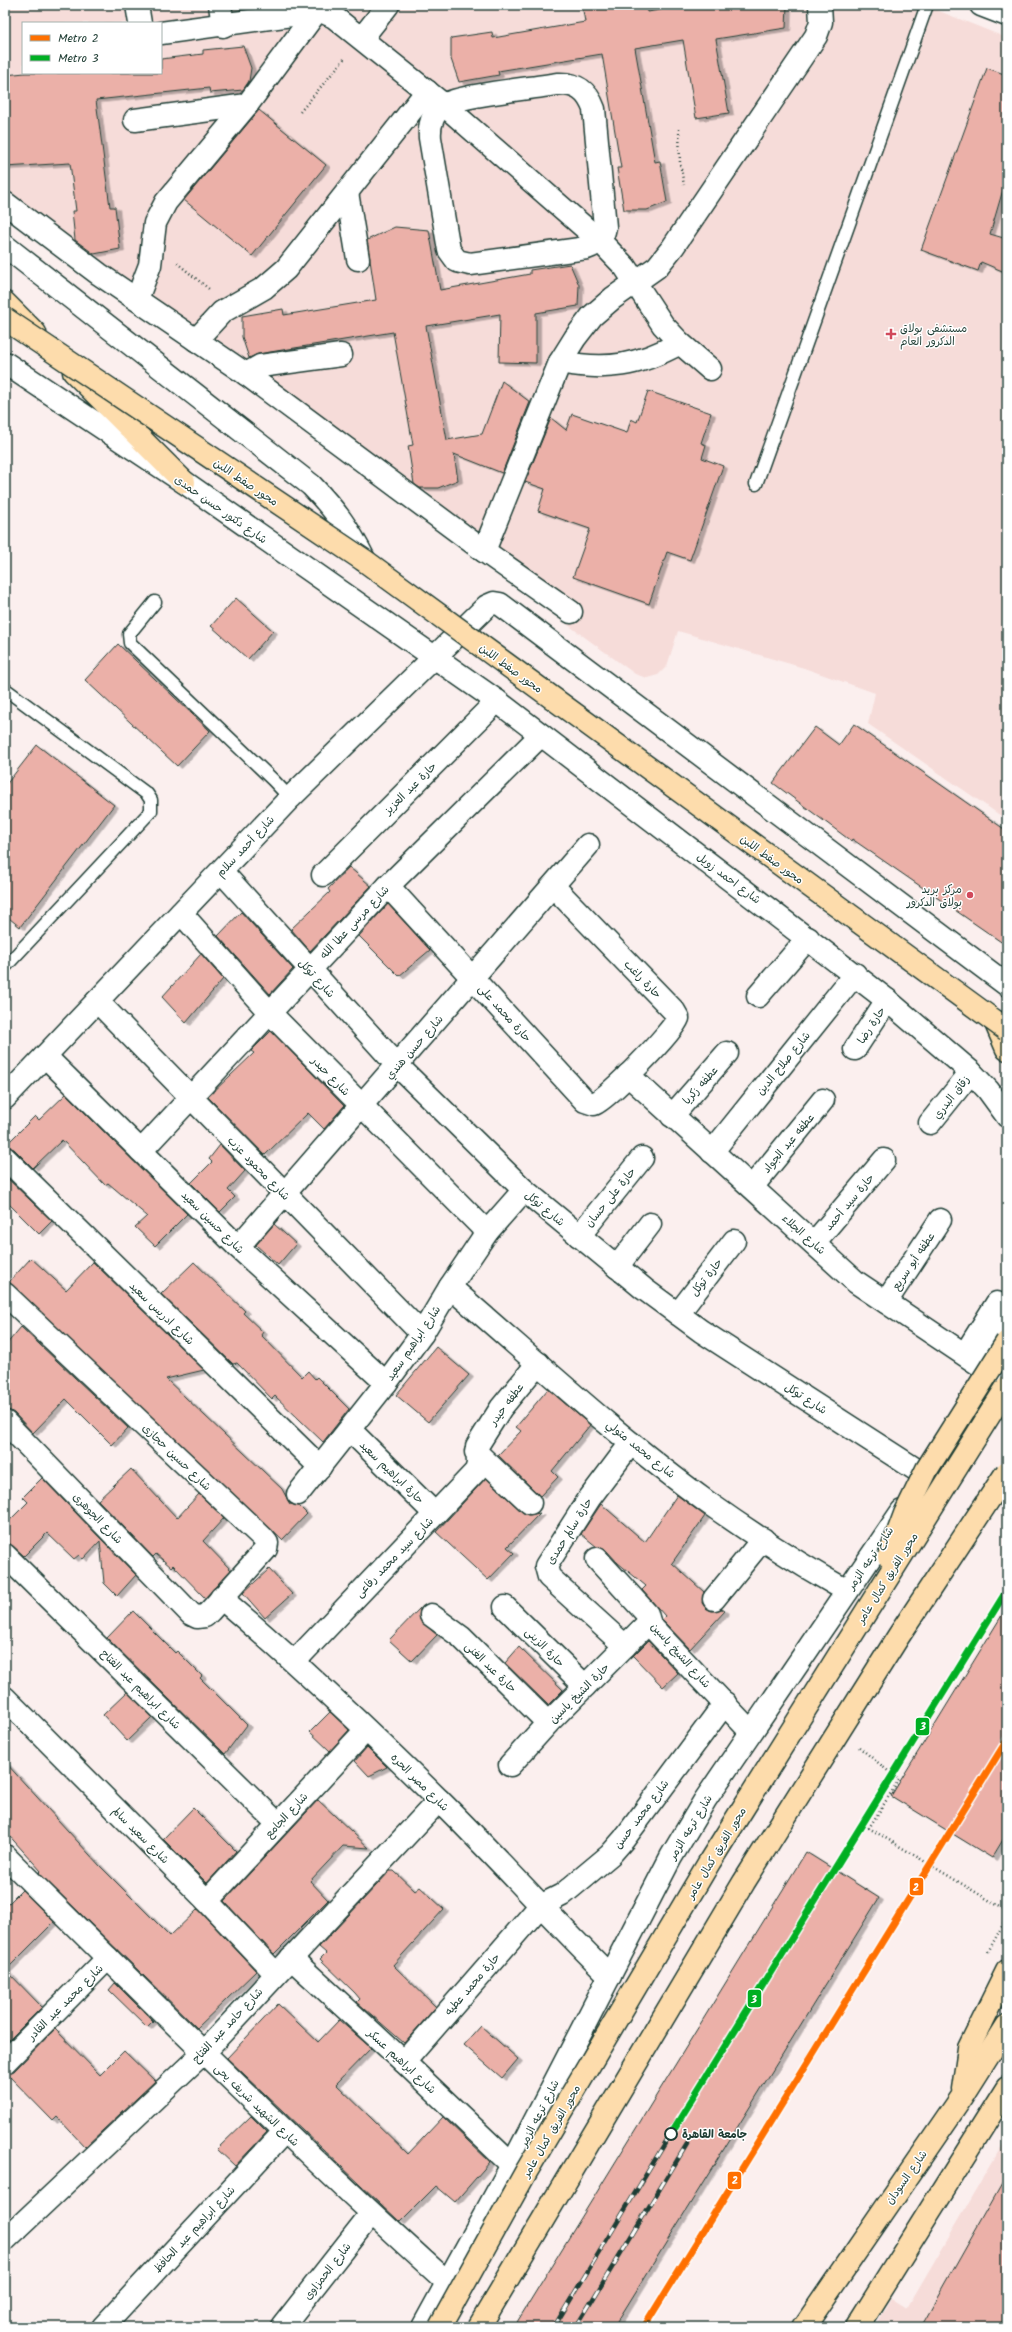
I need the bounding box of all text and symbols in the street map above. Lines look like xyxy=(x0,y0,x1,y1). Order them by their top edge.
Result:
legend xyxy=(22,22,162,74)
text: Metro 2 xyxy=(58,29,99,48)
text: Metro 3 xyxy=(58,49,99,68)
place label: مستشفى بولاق الدكرور العام xyxy=(900,320,967,351)
marker: مستشفى بولاق الدكرور العام xyxy=(885,328,897,340)
street label: محور صفط اللبن xyxy=(209,454,281,511)
street label: شارع دكتور حسن حمدى xyxy=(170,471,271,549)
street label: محور صفط اللبن xyxy=(475,640,546,698)
street label: حارة عبد العزيز xyxy=(379,758,441,820)
street label: شارع أحمد سلام xyxy=(212,812,279,882)
street label: محور صفط اللبن xyxy=(736,831,807,889)
street label: شارع احمد زويل xyxy=(692,849,764,909)
place label: مركز بريد بولاق الدكرور xyxy=(906,881,962,912)
street label: شارع مرسى عطا الله xyxy=(316,882,394,964)
marker: مركز بريد بولاق الدكرور xyxy=(965,890,975,900)
street label: شارع توكل xyxy=(294,955,339,1002)
street label: حارة راغب xyxy=(619,956,665,1003)
street label: حارة محمد على xyxy=(473,981,535,1047)
street label: حارة رضا xyxy=(853,1003,891,1048)
street label: شارع حسن هندي xyxy=(381,1011,448,1084)
street label: شارع صلاح الدين xyxy=(752,1028,815,1100)
street label: شارع حيدر xyxy=(306,1052,354,1101)
street label: عطفه زكريا xyxy=(679,1062,723,1109)
street label: زقاق البدري xyxy=(929,1072,975,1123)
street label: عطفه عبد الجواد xyxy=(758,1110,819,1178)
street label: شارع محمود عزب xyxy=(223,1132,294,1205)
street label: حارة على حسان xyxy=(581,1164,641,1231)
street label: حارة سيد أحمد xyxy=(820,1170,879,1235)
street label: شارع حسين سعيد xyxy=(177,1187,248,1258)
street label: شارع توكل xyxy=(520,1187,568,1231)
street label: شارع الجلاء xyxy=(777,1210,829,1259)
street label: عطفه أبو سريع xyxy=(888,1229,940,1294)
street label: حارة توكل xyxy=(686,1255,727,1301)
street label: شارع ادريس سعيد xyxy=(125,1278,198,1350)
street label: شارع ابراهيم سعيد xyxy=(382,1302,446,1385)
street label: شارع توكل xyxy=(781,1378,830,1419)
street label: عطفه حيدر xyxy=(484,1380,529,1430)
street label: شارع محمد متولي xyxy=(601,1416,679,1484)
street label: شارع حسين حجازى xyxy=(138,1420,215,1495)
street label: حارة ابراهيم سعيد xyxy=(355,1437,428,1508)
street label: شارع الجوهرى xyxy=(68,1489,127,1549)
street label: حارة سالم حمدى xyxy=(542,1495,598,1569)
street label: شارع سيد محمد رفاعى xyxy=(351,1513,438,1602)
street label: شارع ترعه الزمر xyxy=(842,1523,899,1595)
street label: محور الفريق كمال عامر xyxy=(852,1529,923,1628)
street label: شارع الشيخ ياسين xyxy=(646,1619,715,1693)
street label: حارة الزينى xyxy=(520,1624,568,1672)
street label: حارة عبد الغنى xyxy=(460,1638,520,1697)
street label: شارع ابراهيم عبد الفتاح xyxy=(96,1645,185,1734)
street label: حارة الشيخ ياسين xyxy=(545,1659,614,1728)
line badge: 3 xyxy=(915,1717,930,1736)
text: 3 xyxy=(919,1718,926,1736)
street label: شارع مصر الحره xyxy=(386,1749,453,1816)
street label: شارع محمد حسن xyxy=(610,1776,674,1853)
street label: شارع الجامع xyxy=(261,1789,313,1843)
street label: شارع ترعه الزمر xyxy=(664,1791,717,1864)
street label: شارع سعيد سالم xyxy=(107,1803,173,1869)
street label: محور الفريق كمال عامر xyxy=(682,1804,752,1904)
line badge: 2 xyxy=(909,1877,924,1896)
text: 2 xyxy=(913,1879,919,1897)
street label: حارة محمد عطيه xyxy=(440,1949,505,2020)
street label: شارع محمد عبد القادر xyxy=(23,1960,108,2046)
street label: شارع حامد عبد الفتاح xyxy=(188,1984,268,2068)
line badge: 3 xyxy=(747,1989,762,2008)
text: 3 xyxy=(750,1991,757,2009)
street label: شارع ابراهيم عسكر xyxy=(362,2024,440,2099)
street label: شارع الشهيد شريف يحى xyxy=(210,2060,303,2151)
street label: شارع ترعه الزمر xyxy=(515,2077,565,2151)
street label: محور الفريق كمال عامر xyxy=(517,2082,586,2182)
place label: جامعة القاهرة xyxy=(682,2126,747,2144)
marker: جامعة القاهرة xyxy=(664,2127,678,2141)
street label: شارع السودان xyxy=(881,2147,932,2209)
line badge: 2 xyxy=(727,2171,742,2190)
text: 2 xyxy=(732,2172,738,2190)
street label: شارع ابراهيم عبد الحافظ xyxy=(149,2182,240,2277)
street label: شارع الحمزاوى xyxy=(300,2239,356,2304)

